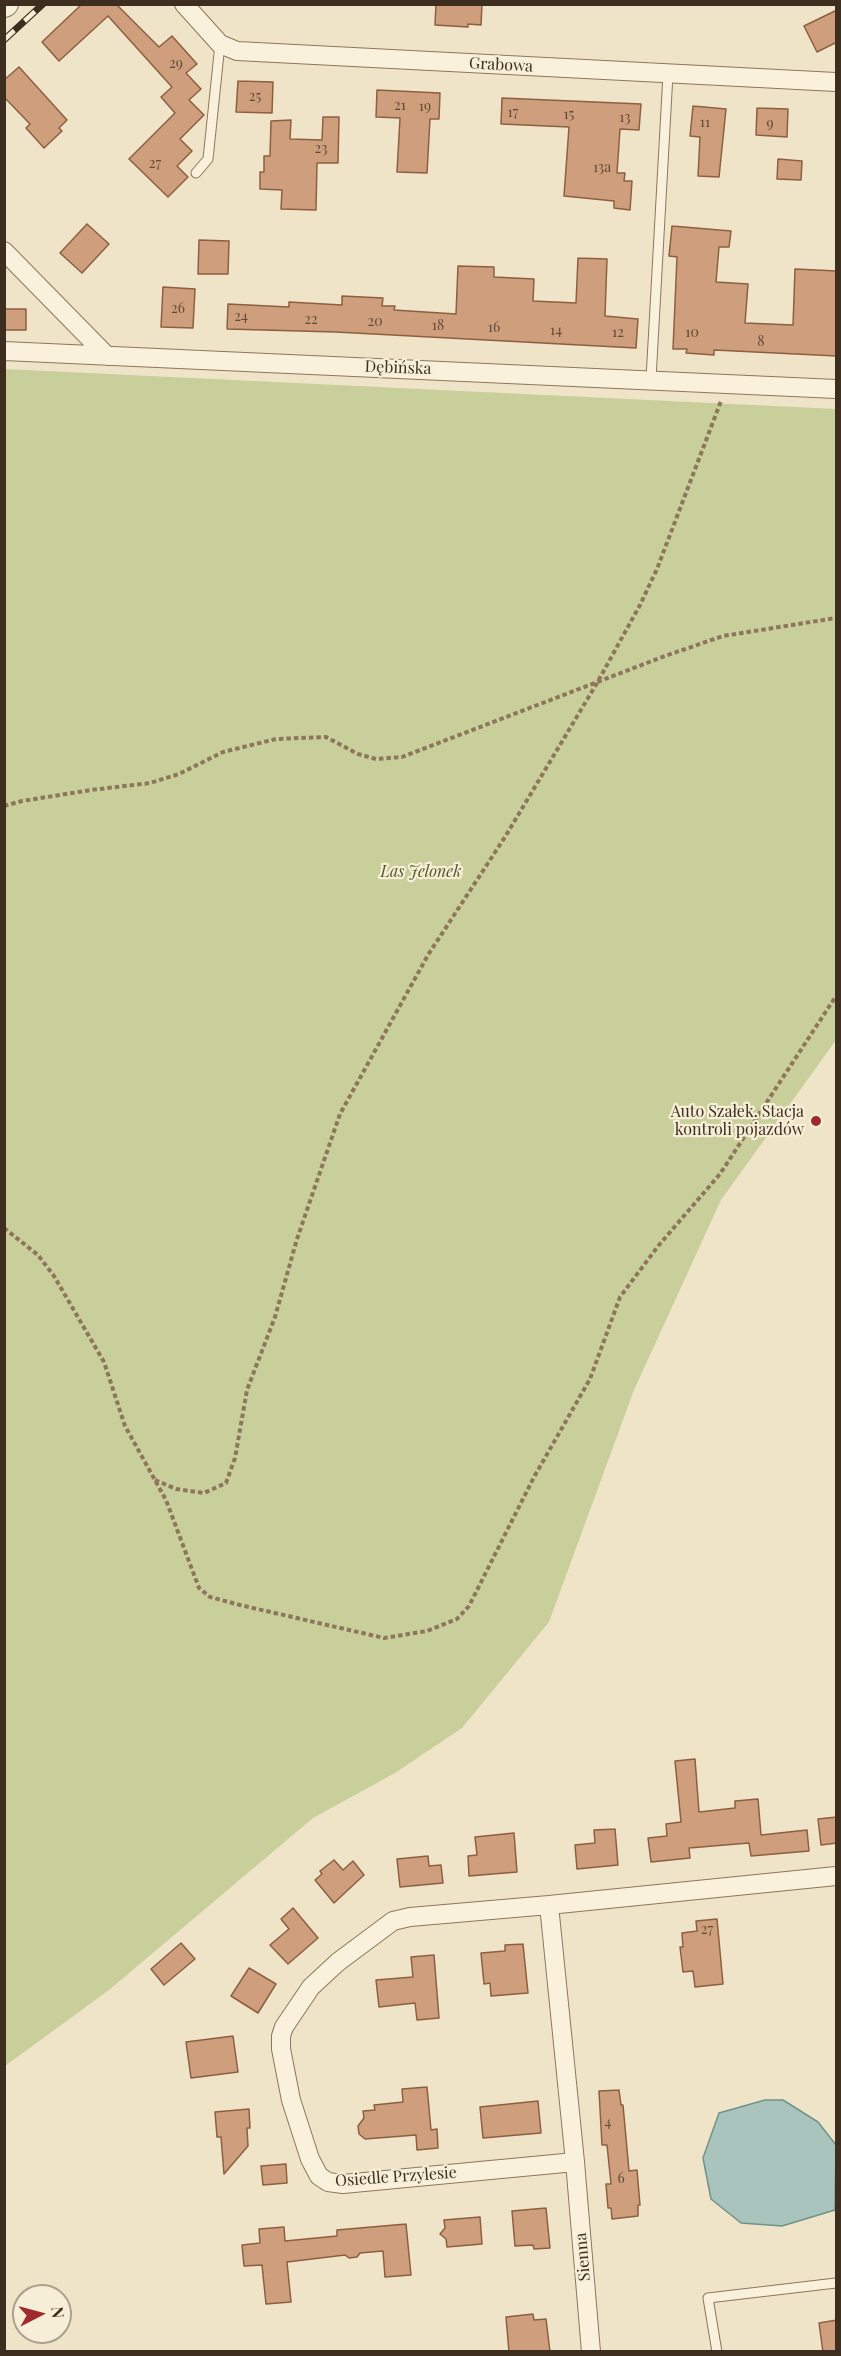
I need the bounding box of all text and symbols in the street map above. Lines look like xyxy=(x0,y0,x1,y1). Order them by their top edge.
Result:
street label: Grabowa xyxy=(468,54,534,76)
house number: 29 xyxy=(169,56,183,72)
house number: 25 xyxy=(249,89,261,105)
house number: 21 xyxy=(394,98,406,114)
house number: 19 xyxy=(419,99,431,115)
house number: 17 xyxy=(508,105,518,121)
house number: 15 xyxy=(564,107,574,123)
house number: 13 xyxy=(619,110,631,126)
house number: 11 xyxy=(700,115,710,131)
house number: 9 xyxy=(766,116,774,132)
house number: 23 xyxy=(314,141,328,157)
house number: 27 xyxy=(149,156,161,172)
house number: 13a xyxy=(593,160,611,176)
house number: 26 xyxy=(171,301,185,317)
house number: 24 xyxy=(234,309,248,325)
house number: 22 xyxy=(304,312,318,328)
house number: 20 xyxy=(367,314,383,330)
house number: 18 xyxy=(432,318,444,334)
house number: 16 xyxy=(488,320,500,336)
house number: 14 xyxy=(550,323,562,339)
house number: 12 xyxy=(612,325,624,341)
house number: 10 xyxy=(685,325,699,341)
house number: 8 xyxy=(757,334,765,350)
street label: Dębińska xyxy=(364,357,432,379)
park label: Las Jelonek xyxy=(381,862,461,882)
place label: Auto Szałek. Stacja kontroli pojazdów xyxy=(671,1102,804,1140)
marker: Auto Szałek. Stacja kontroli pojazdów xyxy=(809,1114,823,1128)
house number: 27 xyxy=(701,1922,713,1938)
house number: 4 xyxy=(605,2115,611,2131)
street label: Osiedle Przylesie xyxy=(335,2163,457,2191)
house number: 6 xyxy=(617,2171,625,2187)
street label: Sienna xyxy=(571,2232,595,2282)
north arrow xyxy=(12,2284,72,2344)
text: N xyxy=(47,2305,69,2319)

